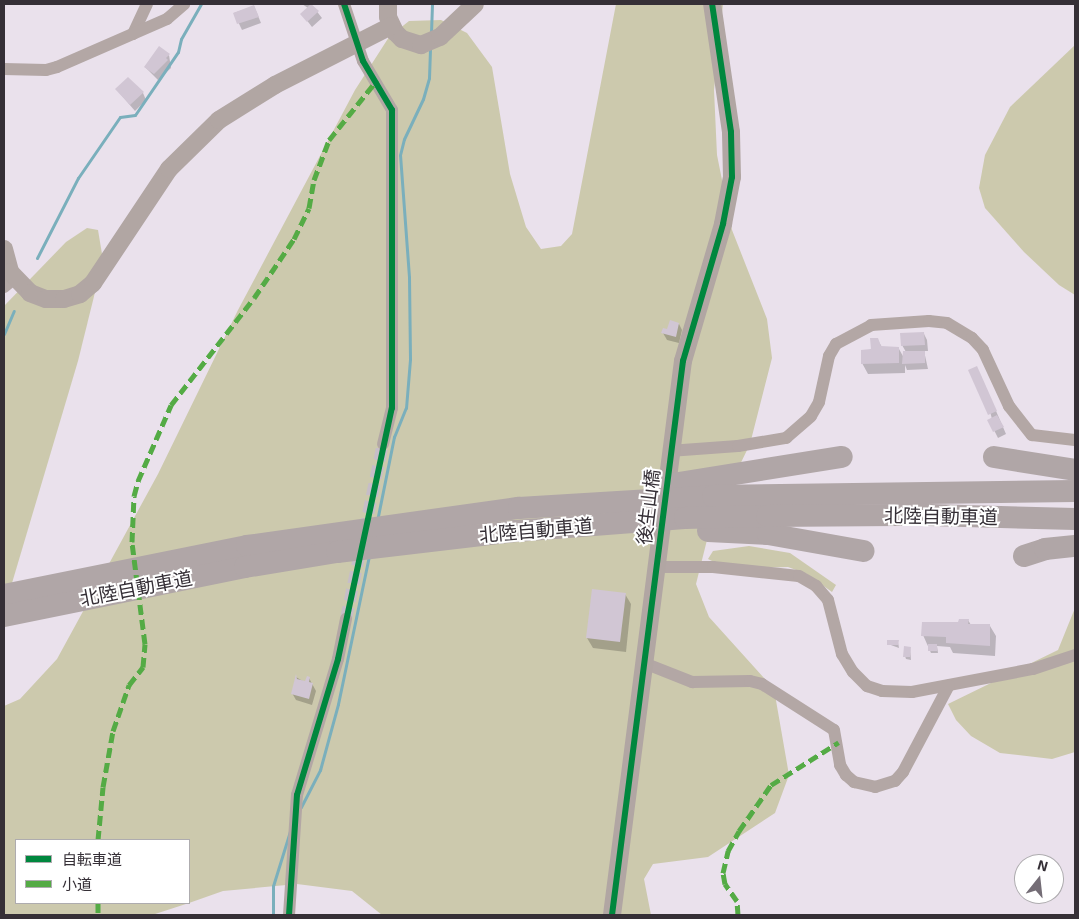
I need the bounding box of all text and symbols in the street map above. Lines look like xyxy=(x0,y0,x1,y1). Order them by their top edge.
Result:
street label: 後生山橋 xyxy=(632,468,664,546)
street label: 北陸自動車道 xyxy=(884,504,998,528)
street label: 北陸自動車道 xyxy=(478,514,594,546)
street label: 北陸自動車道 xyxy=(78,566,194,610)
legend xyxy=(15,839,190,904)
text: 自転車道 xyxy=(62,850,122,868)
north arrow xyxy=(1014,854,1064,904)
text: N xyxy=(1036,855,1050,875)
text: 小道 xyxy=(62,875,92,893)

